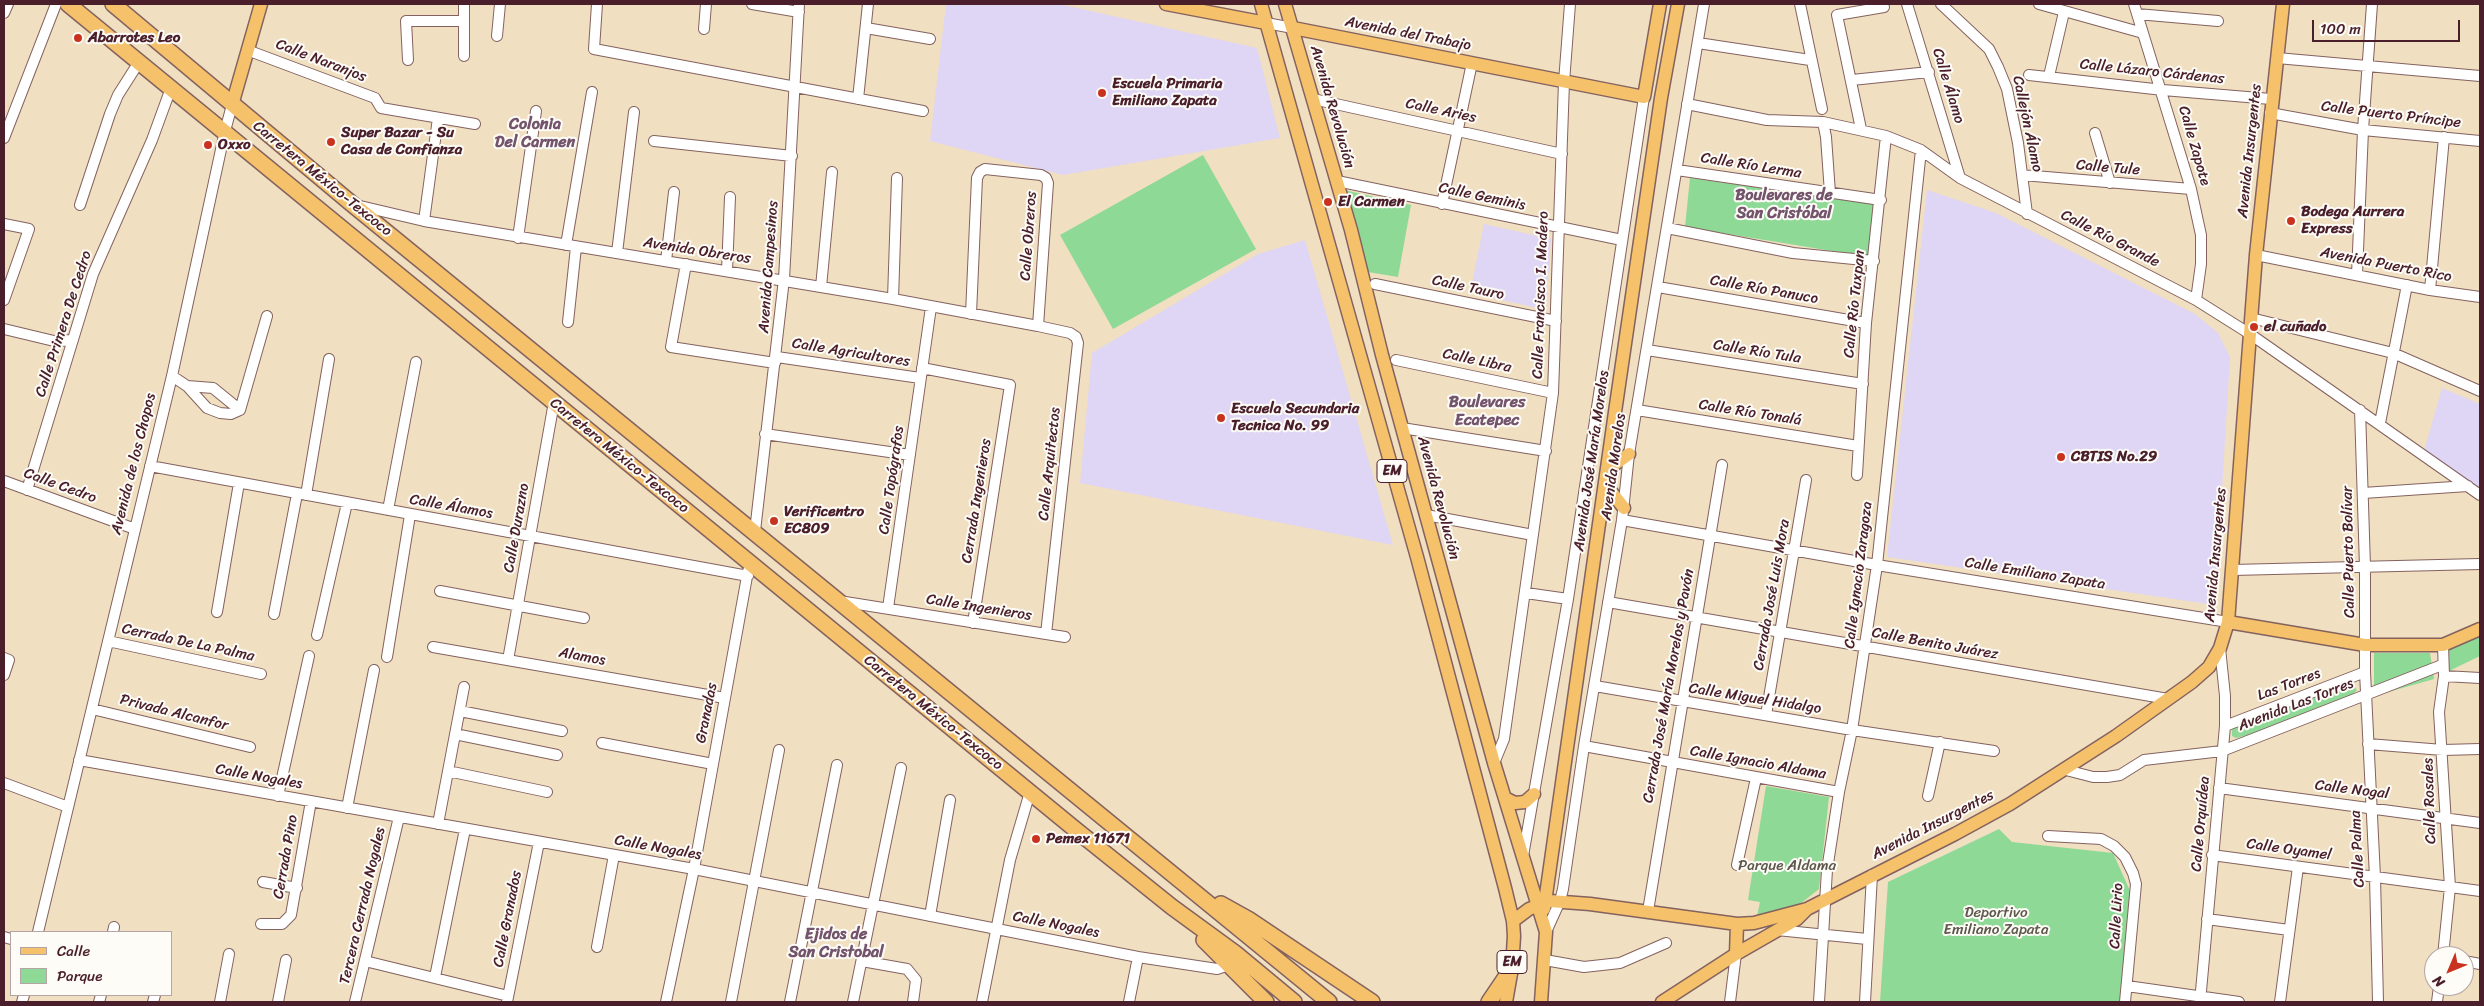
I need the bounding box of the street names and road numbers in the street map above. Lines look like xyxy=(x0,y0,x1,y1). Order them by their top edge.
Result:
street label: Avenida del Trabajo xyxy=(1344,13,1472,55)
street label: Calle Naranjos xyxy=(273,35,369,87)
street label: Avenida Revolución xyxy=(1306,43,1358,171)
street label: Calle Álamo xyxy=(1928,46,1968,126)
street label: Calle Lázaro Cárdenas xyxy=(2079,55,2225,89)
street label: Callejón Álamo xyxy=(2008,74,2046,174)
street label: Avenida Insurgentes xyxy=(2234,83,2266,219)
street label: Calle Aries xyxy=(1404,95,1478,127)
street label: Calle Puerto Príncipe xyxy=(2320,97,2462,133)
street label: Calle Zapote xyxy=(2174,104,2214,188)
street label: Carretera México-Texcoco xyxy=(249,117,395,241)
street label: Calle Río Lerma xyxy=(1699,149,1803,183)
street label: Calle Tule xyxy=(2075,156,2141,180)
street label: Calle Geminis xyxy=(1437,179,1527,215)
street label: Calle Obreros xyxy=(1017,191,1041,281)
street label: Avenida Campesinos xyxy=(755,200,783,334)
street label: Calle Río Grande xyxy=(2058,206,2162,272)
street label: Calle Francisco I. Madero xyxy=(1529,211,1553,379)
street label: Avenida Obreros xyxy=(642,234,752,268)
street label: Avenida Puerto Rico xyxy=(2319,243,2453,287)
street label: Calle Primera De Cedro xyxy=(32,249,96,399)
street label: Calle Río Tuxpan xyxy=(1840,249,1870,359)
street label: Calle Tauro xyxy=(1430,272,1506,304)
street label: Calle Río Panuco xyxy=(1709,272,1819,308)
street label: Calle Agricultores xyxy=(791,335,911,371)
street label: Calle Río Tula xyxy=(1712,336,1802,368)
street label: Calle Libra xyxy=(1441,345,1513,377)
street label: Avenida José María Morelos xyxy=(1570,369,1614,553)
street label: Avenida de los Chopos xyxy=(108,392,160,536)
street label: Carretera México-Texcoco xyxy=(546,394,692,518)
street label: Calle Río Tonalá xyxy=(1697,396,1803,430)
street label: Calle Arquitectos xyxy=(1035,407,1065,521)
street label: Avenida Morelos xyxy=(1598,412,1630,522)
street label: Calle Topógrafos xyxy=(875,425,909,535)
street label: Avenida Revolución xyxy=(1413,434,1463,562)
street label: Cerrada Ingenieros xyxy=(958,438,996,564)
road number: EM xyxy=(1377,460,1407,482)
street label: Calle Cedro xyxy=(21,465,99,507)
street label: Calle Durazno xyxy=(500,482,534,574)
street label: Calle Puerto Bolívar xyxy=(2339,486,2359,618)
street label: Avenida Insurgentes xyxy=(2201,487,2231,623)
street label: Calle Álamos xyxy=(408,491,494,523)
street label: Calle Ignacio Zaragoza xyxy=(1841,500,1877,650)
street label: Cerrada José Luis Mora xyxy=(1750,518,1794,672)
street label: Calle Emiliano Zapata xyxy=(1964,554,2106,594)
street label: Cerrada José María Morelos y Pavón xyxy=(1640,568,1698,804)
street label: Calle Ingenieros xyxy=(925,591,1033,625)
street label: Cerrada De La Palma xyxy=(120,620,256,666)
street label: Calle Benito Juárez xyxy=(1870,624,2000,664)
street label: Alamos xyxy=(557,644,607,670)
street label: Carretera México-Texcoco xyxy=(860,651,1006,775)
street label: Las Torres xyxy=(2255,665,2323,705)
street label: Avenida Las Torres xyxy=(2236,675,2356,735)
street label: Calle Miguel Hidalgo xyxy=(1687,680,1823,718)
street label: Granadas xyxy=(692,681,722,745)
street label: Privada Alcanfor xyxy=(118,691,230,735)
street label: Calle Ignacio Aldama xyxy=(1689,742,1827,784)
street label: Calle Rosales xyxy=(2420,758,2440,844)
street label: Calle Nogales xyxy=(214,761,304,793)
street label: Calle Orquídea xyxy=(2188,776,2214,872)
street label: Calle Nogal xyxy=(2314,777,2390,803)
street label: Avenida Insurgentes xyxy=(1869,786,1997,864)
street label: Calle Palma xyxy=(2347,810,2369,888)
street label: Cerrada Pino xyxy=(270,813,302,901)
street label: Tercera Cerrada Nogales xyxy=(336,826,390,986)
street label: Calle Nogales xyxy=(613,832,703,864)
street label: Calle Oyamel xyxy=(2245,835,2333,865)
street label: Calle Granados xyxy=(490,869,526,969)
street label: Calle Lirio xyxy=(2106,883,2128,949)
street label: Calle Nogales xyxy=(1011,908,1101,942)
road number: EM xyxy=(1497,950,1527,974)

